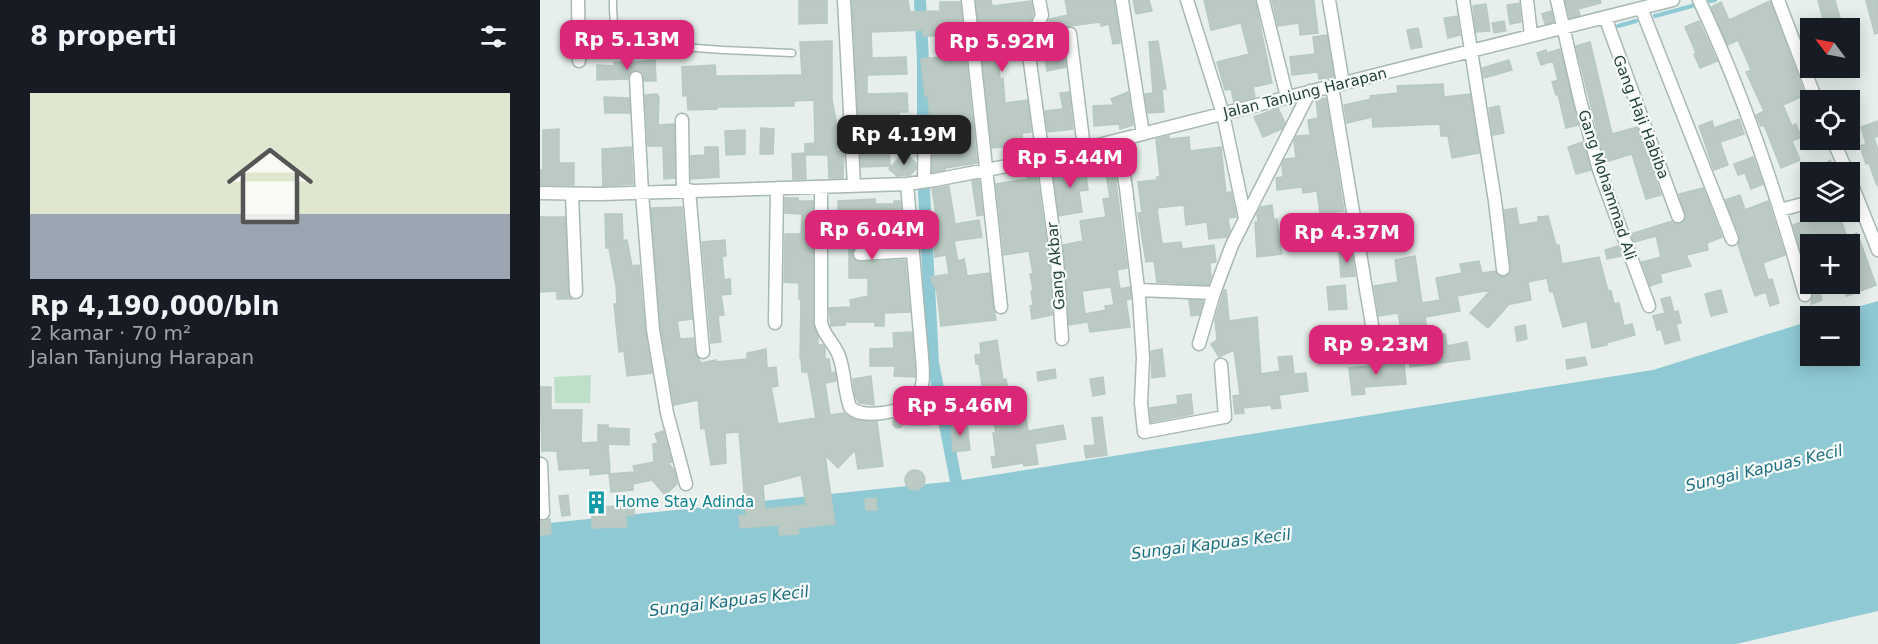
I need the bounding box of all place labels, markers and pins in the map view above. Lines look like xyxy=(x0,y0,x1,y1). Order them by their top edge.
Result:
pin: Rp 5.13M xyxy=(565,20,689,71)
pin: Rp 5.92M xyxy=(940,22,1064,73)
pin: Rp 4.19M xyxy=(842,115,966,166)
pin: Rp 5.44M xyxy=(1008,138,1132,189)
pin: Rp 6.04M xyxy=(810,210,934,261)
pin: Rp 4.37M xyxy=(1285,213,1409,264)
pin: Rp 9.23M xyxy=(1314,325,1438,376)
pin: Rp 5.46M xyxy=(898,386,1022,437)
building icon: Home Stay Adinda xyxy=(584,489,610,515)
place label: Home Stay Adinda xyxy=(615,493,754,511)

